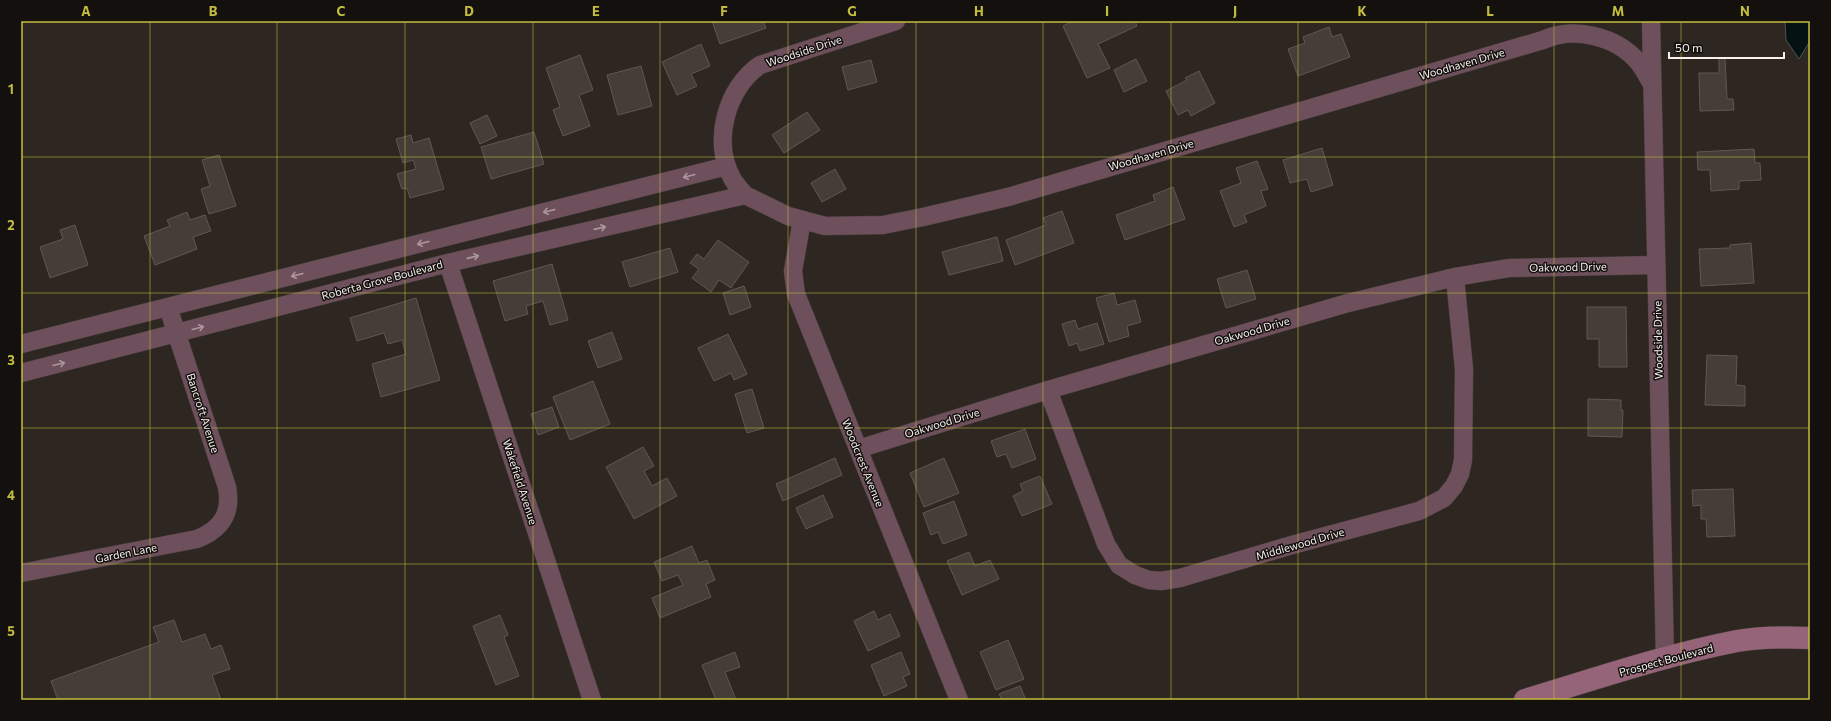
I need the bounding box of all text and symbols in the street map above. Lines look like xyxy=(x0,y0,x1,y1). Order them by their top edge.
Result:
text: A xyxy=(81,3,91,19)
text: B xyxy=(209,3,218,19)
text: C xyxy=(337,3,346,19)
text: D xyxy=(464,3,474,19)
text: E xyxy=(592,3,600,19)
text: F xyxy=(720,3,728,19)
text: G xyxy=(847,3,857,19)
text: H xyxy=(974,3,984,19)
text: I xyxy=(1105,3,1109,19)
text: J xyxy=(1233,3,1237,19)
text: K xyxy=(1357,3,1367,19)
text: L xyxy=(1486,3,1494,19)
text: M xyxy=(1612,3,1624,19)
text: N xyxy=(1740,3,1750,19)
street label: Woodside Drive xyxy=(764,32,843,69)
scale bar xyxy=(1669,34,1784,60)
text: 50 m xyxy=(1675,40,1703,54)
street label: Woodhaven Drive xyxy=(1418,45,1506,82)
text: 1 xyxy=(8,81,14,97)
street label: Woodhaven Drive xyxy=(1107,136,1195,173)
one-way arrow xyxy=(683,172,696,180)
one-way arrow xyxy=(543,208,556,215)
text: 2 xyxy=(7,217,15,233)
one-way arrow xyxy=(593,224,606,232)
one-way arrow xyxy=(417,239,430,247)
one-way arrow xyxy=(466,253,479,261)
street label: Roberta Grove Boulevard xyxy=(320,257,444,302)
street label: Oakwood Drive xyxy=(1529,259,1607,274)
one-way arrow xyxy=(291,271,304,279)
street label: Woodside Drive xyxy=(1650,300,1665,379)
street label: Oakwood Drive xyxy=(1213,314,1291,347)
one-way arrow xyxy=(192,324,205,331)
text: 3 xyxy=(7,352,15,368)
one-way arrow xyxy=(52,360,65,367)
street label: Bancroft Avenue xyxy=(184,371,223,454)
street label: Oakwood Drive xyxy=(903,405,981,440)
street label: Woodcrest Avenue xyxy=(840,417,887,509)
street label: Wakefield Avenue xyxy=(501,438,540,526)
text: 4 xyxy=(7,487,15,503)
street label: Middlewood Drive xyxy=(1254,525,1346,562)
street label: Garden Lane xyxy=(94,540,158,565)
text: 5 xyxy=(7,623,15,639)
street label: Prospect Boulevard xyxy=(1617,641,1714,678)

